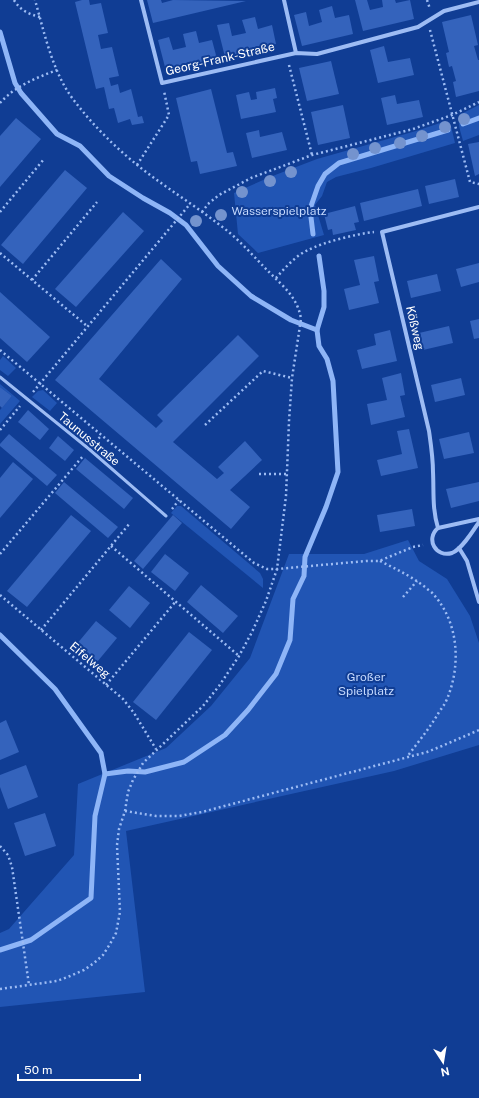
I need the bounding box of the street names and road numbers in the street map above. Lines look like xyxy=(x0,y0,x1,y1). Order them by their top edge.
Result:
street label: Georg-Frank-Straße xyxy=(164,40,276,78)
street label: Kößweg xyxy=(403,304,427,352)
street label: Taunusstraße xyxy=(56,409,123,469)
street label: Eifelweg xyxy=(67,639,113,681)

